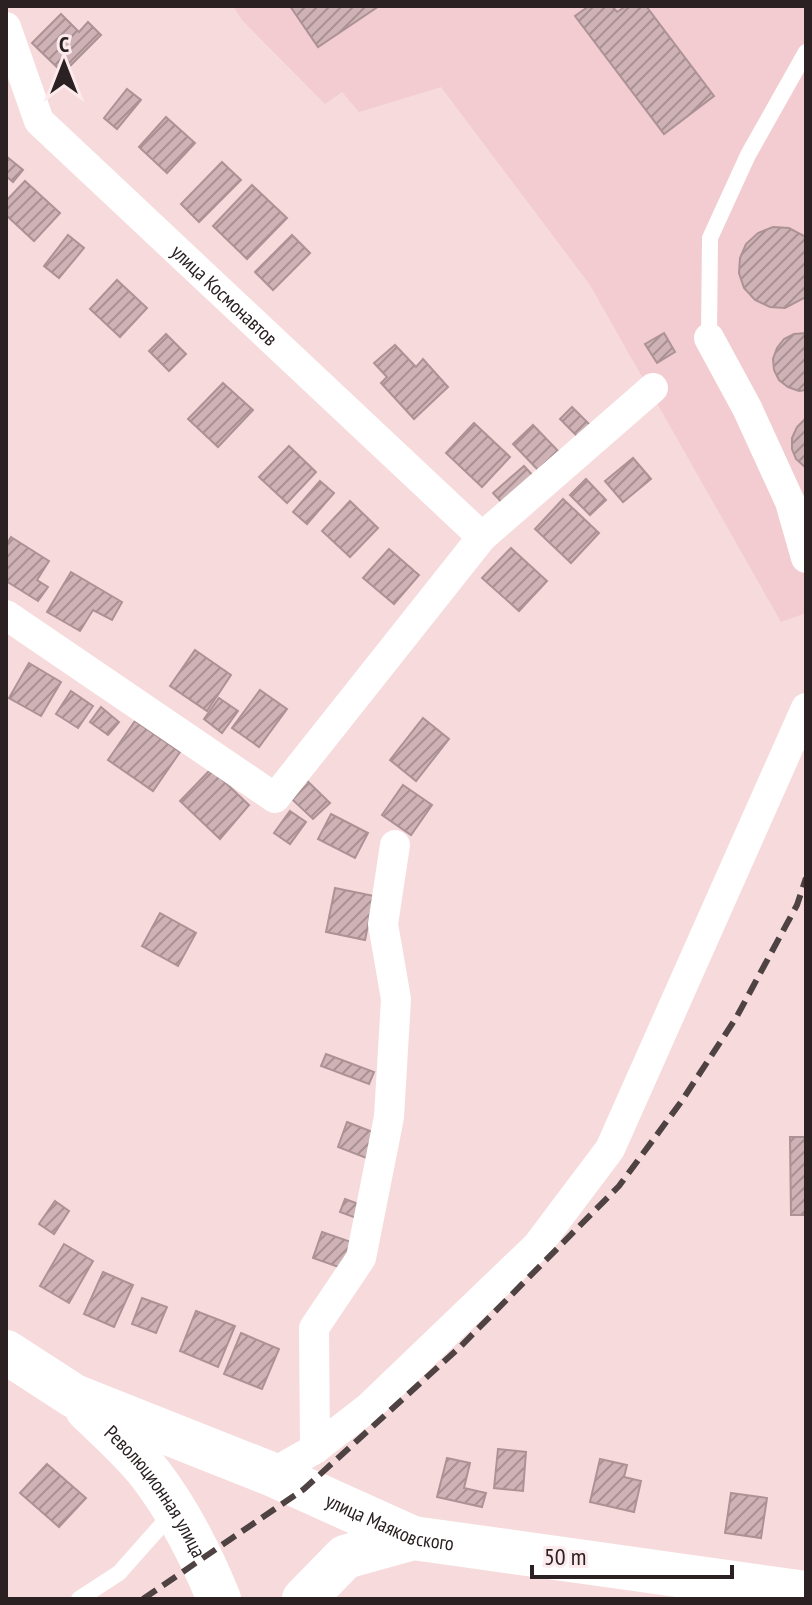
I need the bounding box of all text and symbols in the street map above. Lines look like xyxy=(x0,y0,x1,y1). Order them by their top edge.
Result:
north arrow xyxy=(24,24,104,104)
text: С xyxy=(59,30,69,58)
street label: улица Космонавтов xyxy=(166,239,283,351)
street label: Революционная улица xyxy=(99,1420,212,1562)
street label: улица Маяковского xyxy=(321,1487,456,1557)
scale bar xyxy=(532,1529,732,1579)
text: 50 m xyxy=(544,1541,586,1572)

